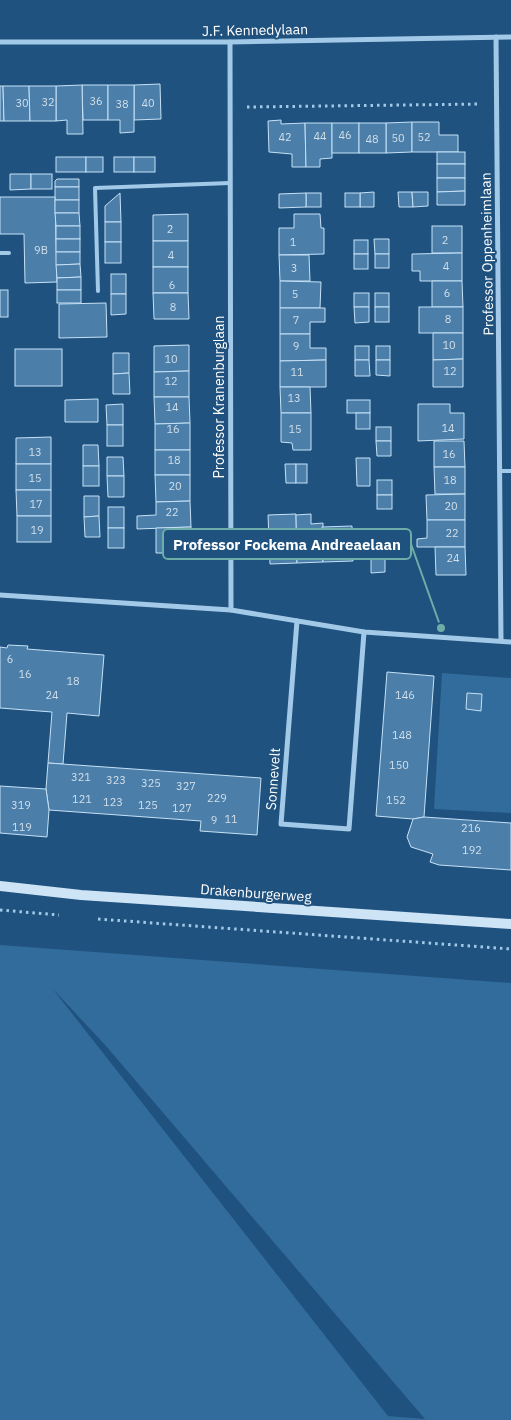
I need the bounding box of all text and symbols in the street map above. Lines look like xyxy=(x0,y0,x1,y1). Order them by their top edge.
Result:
street label: J.F. Kennedylaan xyxy=(202,20,308,40)
house number: 36 xyxy=(89,94,103,108)
house number: 32 xyxy=(41,95,55,109)
house number: 30 xyxy=(15,96,29,110)
house number: 40 xyxy=(141,96,155,110)
house number: 38 xyxy=(115,97,129,111)
house number: 46 xyxy=(338,128,352,142)
house number: 44 xyxy=(313,129,327,143)
house number: 42 xyxy=(278,130,292,144)
house number: 52 xyxy=(417,130,431,144)
house number: 50 xyxy=(391,131,405,145)
house number: 48 xyxy=(365,132,379,146)
street label: Professor Oppenheimlaan xyxy=(477,172,497,336)
house number: 2 xyxy=(167,222,173,236)
house number: 2 xyxy=(442,233,448,247)
house number: 1 xyxy=(290,235,297,249)
house number: 9B xyxy=(34,243,48,257)
house number: 4 xyxy=(168,248,175,262)
house number: 4 xyxy=(443,259,450,273)
house number: 3 xyxy=(291,261,297,275)
house number: 6 xyxy=(169,278,175,292)
house number: 6 xyxy=(444,286,450,300)
house number: 5 xyxy=(292,287,298,301)
house number: 8 xyxy=(170,300,176,314)
house number: 8 xyxy=(445,312,451,326)
house number: 7 xyxy=(293,313,299,327)
street label: Professor Kranenburglaan xyxy=(210,315,228,479)
house number: 10 xyxy=(442,338,456,352)
house number: 9 xyxy=(293,339,299,353)
house number: 10 xyxy=(164,352,178,366)
house number: 12 xyxy=(443,364,457,378)
house number: 11 xyxy=(290,365,304,379)
house number: 12 xyxy=(164,374,178,388)
house number: 13 xyxy=(287,391,301,405)
house number: 14 xyxy=(165,400,179,414)
house number: 14 xyxy=(441,421,455,435)
house number: 16 xyxy=(166,422,180,436)
house number: 15 xyxy=(288,422,302,436)
house number: 13 xyxy=(28,445,42,459)
house number: 16 xyxy=(442,447,456,461)
house number: 18 xyxy=(167,453,181,467)
house number: 15 xyxy=(28,471,42,485)
house number: 18 xyxy=(443,473,457,487)
house number: 20 xyxy=(168,479,182,493)
house number: 17 xyxy=(29,497,43,511)
house number: 20 xyxy=(444,499,458,513)
house number: 22 xyxy=(165,505,179,519)
house number: 19 xyxy=(30,523,44,537)
house number: 22 xyxy=(445,526,459,540)
callout: Professor Fockema Andreaelaan xyxy=(163,529,411,559)
text: Professor Fockema Andreaelaan xyxy=(173,535,401,554)
house number: 24 xyxy=(446,551,460,565)
house number: 6 xyxy=(7,652,13,666)
house number: 16 xyxy=(18,667,32,681)
house number: 18 xyxy=(66,674,80,688)
house number: 24 xyxy=(45,688,59,702)
house number: 146 xyxy=(395,688,415,702)
house number: 148 xyxy=(392,728,412,742)
street label: Sonnevelt xyxy=(262,747,284,811)
house number: 150 xyxy=(389,758,409,772)
house number: 321 xyxy=(71,770,91,784)
house number: 323 xyxy=(106,773,126,787)
house number: 325 xyxy=(141,776,161,790)
house number: 327 xyxy=(176,779,196,793)
house number: 229 xyxy=(207,791,227,805)
house number: 121 xyxy=(72,792,92,806)
house number: 152 xyxy=(386,793,406,807)
house number: 123 xyxy=(103,795,123,809)
house number: 319 xyxy=(11,798,31,812)
house number: 125 xyxy=(138,798,158,812)
house number: 127 xyxy=(172,801,192,815)
house number: 11 xyxy=(224,812,238,826)
house number: 9 xyxy=(211,813,217,827)
house number: 119 xyxy=(12,820,32,834)
house number: 216 xyxy=(461,821,481,835)
house number: 192 xyxy=(462,843,482,857)
street label: Drakenburgerweg xyxy=(200,880,313,906)

